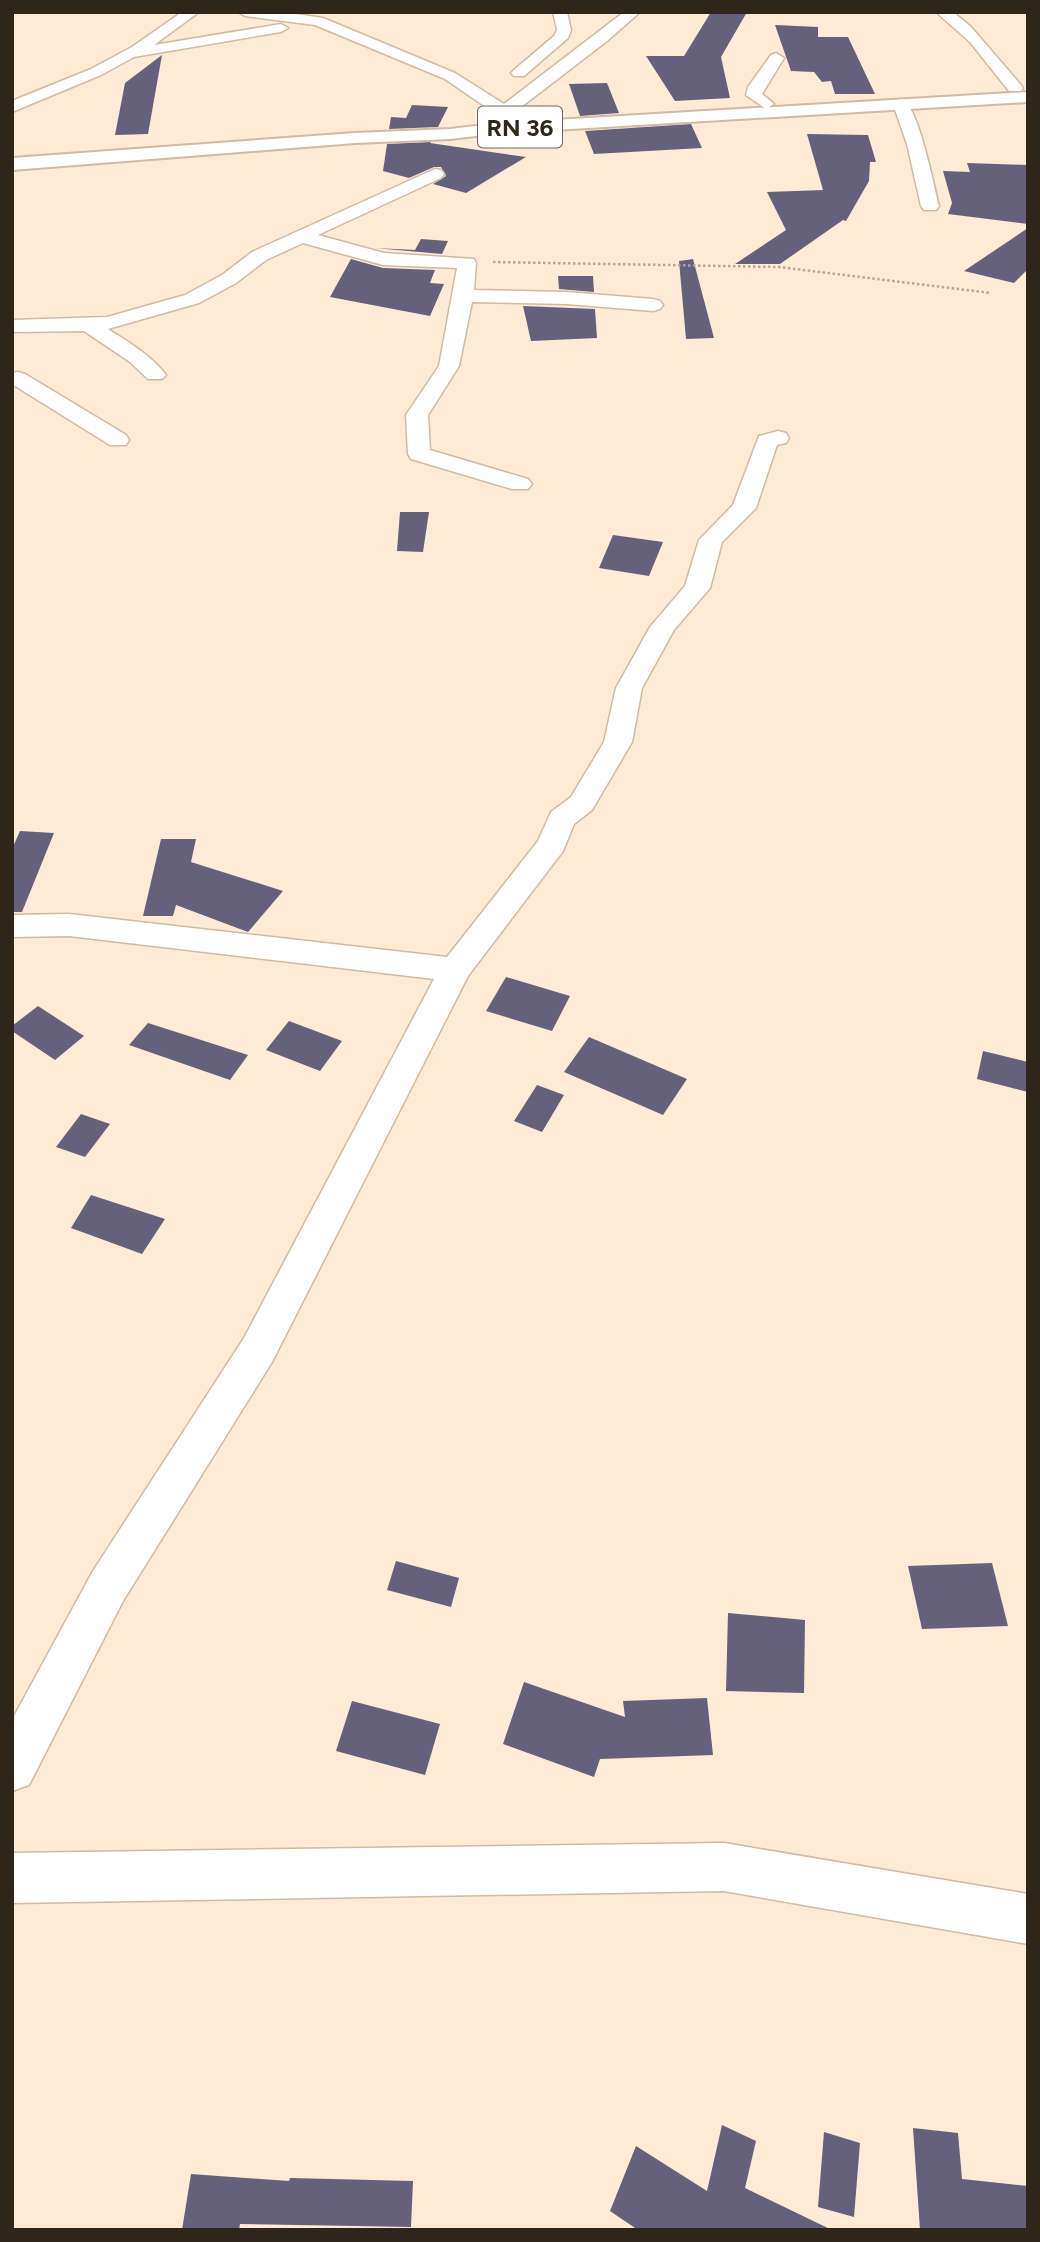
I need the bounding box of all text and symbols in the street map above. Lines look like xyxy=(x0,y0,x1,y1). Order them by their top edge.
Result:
road number: RN 36 xyxy=(478,106,562,148)

